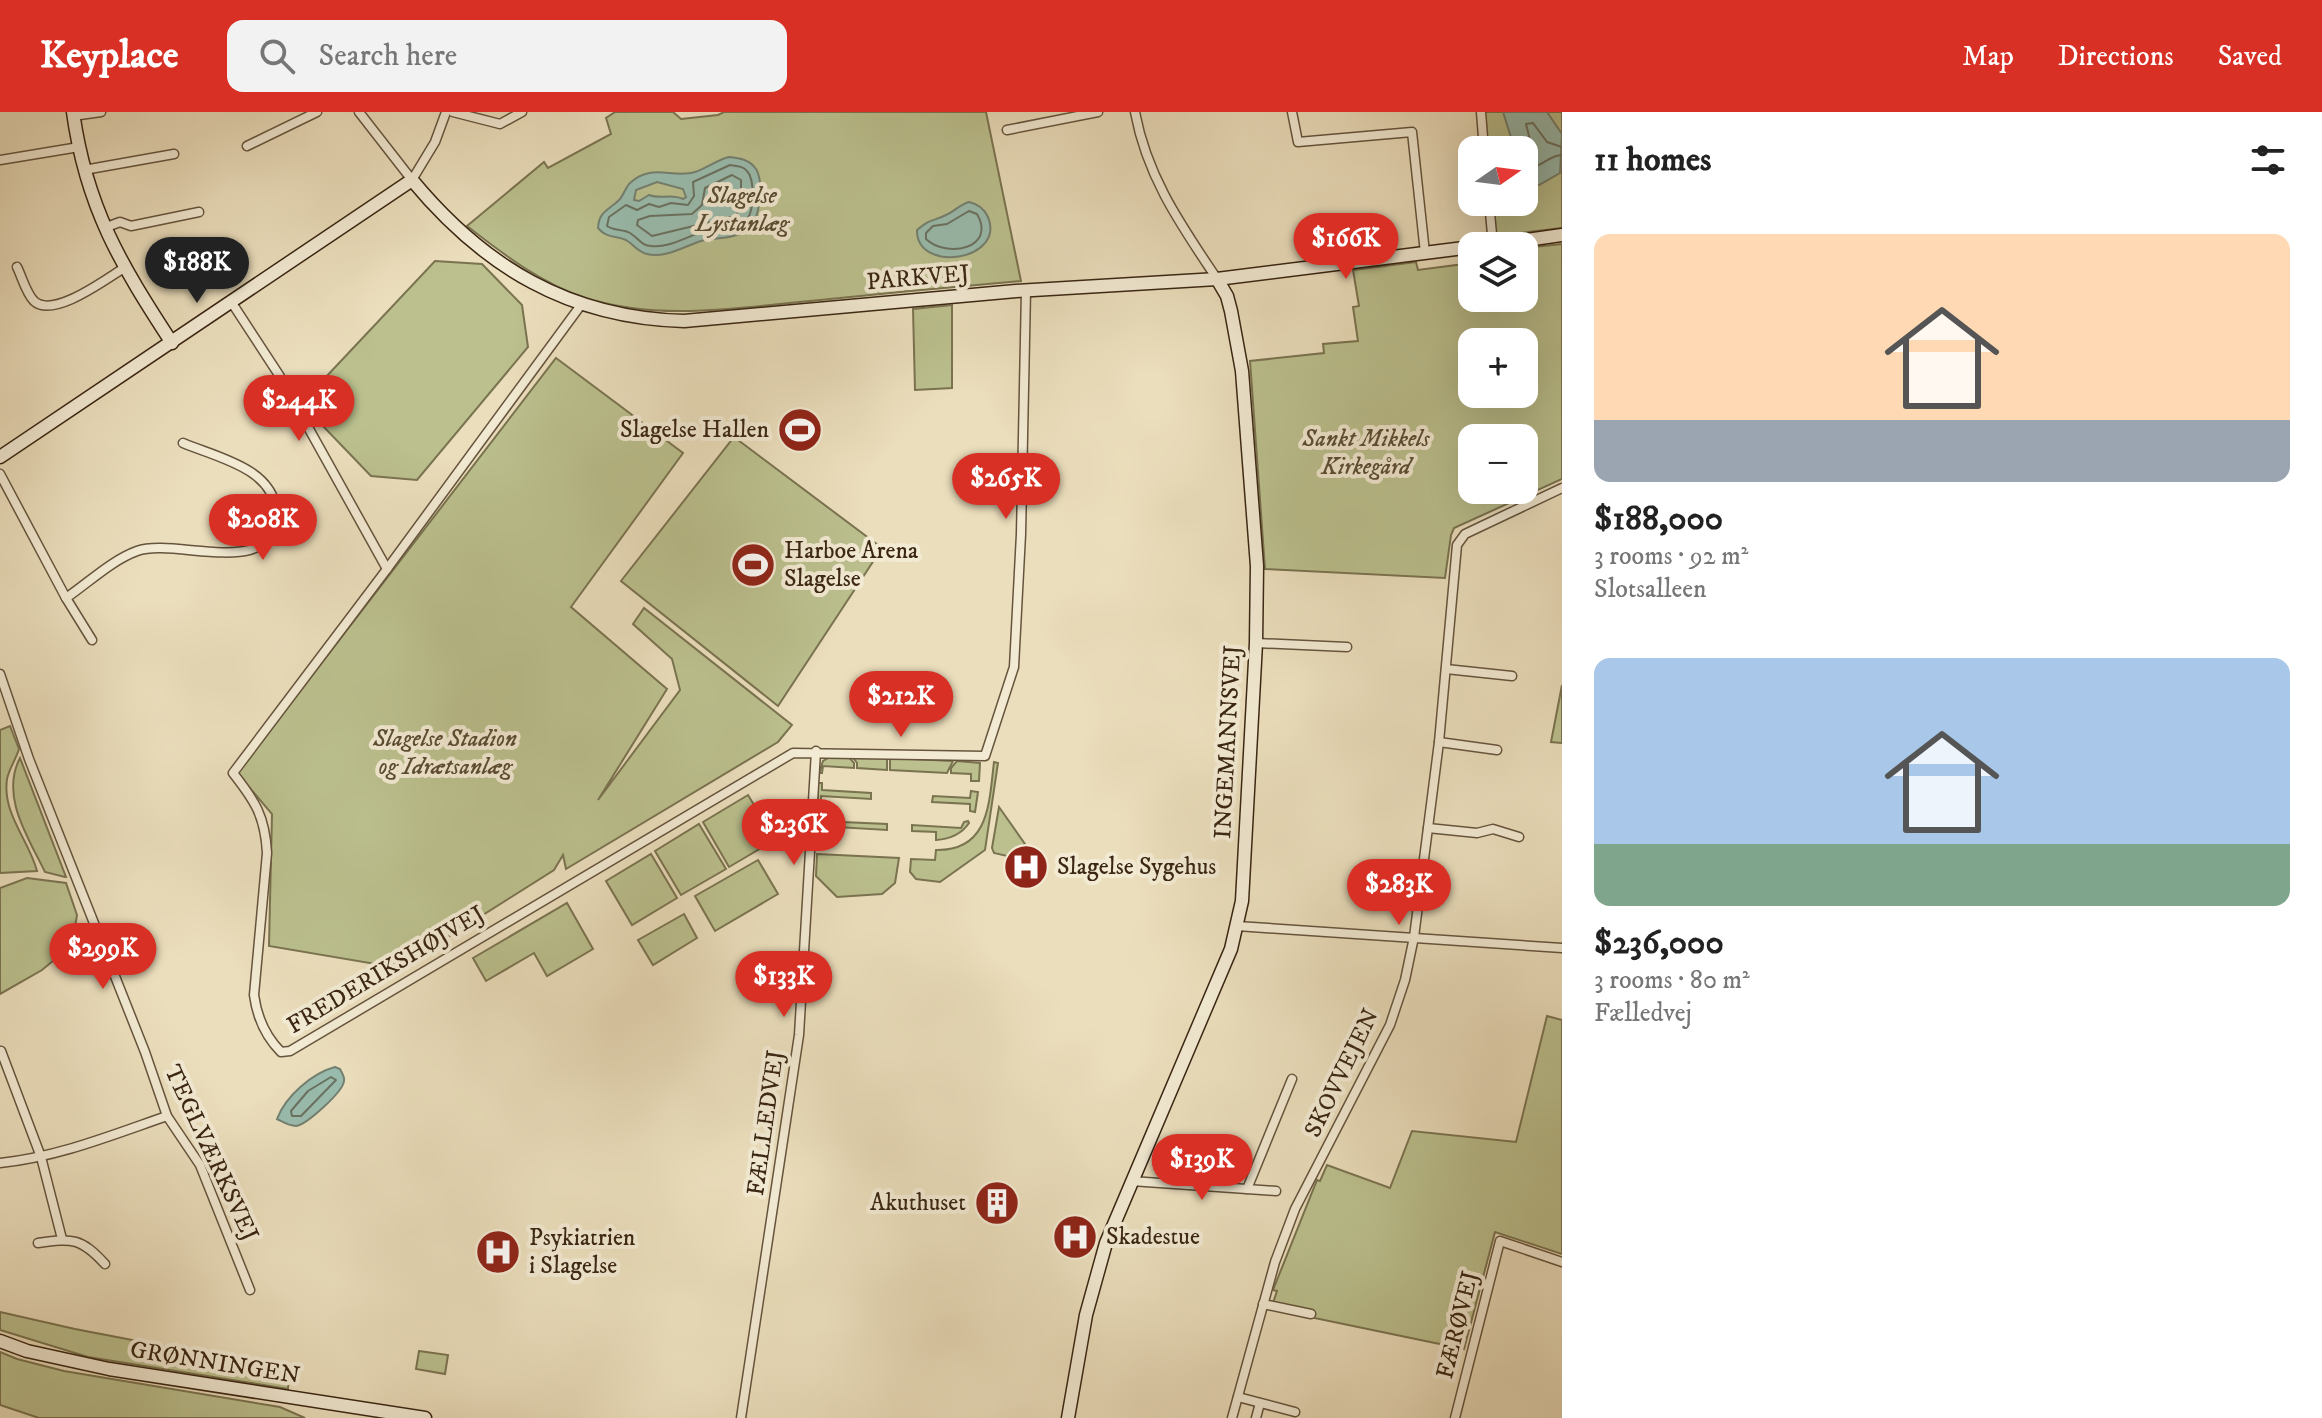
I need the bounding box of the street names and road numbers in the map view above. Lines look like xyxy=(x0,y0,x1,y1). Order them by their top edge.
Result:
street label: PARKVEJ xyxy=(865,259,971,297)
street label: INGEMANNSVEJ xyxy=(1208,644,1248,840)
street label: FREDERIKSHØJVEJ xyxy=(282,899,490,1041)
street label: SKOVVEJEN xyxy=(1298,1004,1386,1142)
street label: FÆLLEDVEJ xyxy=(741,1048,791,1198)
street label: TEGLVÆRKSVEJ xyxy=(157,1060,265,1246)
street label: FÆRØVEJ xyxy=(1430,1268,1486,1382)
street label: GRØNNINGEN xyxy=(128,1335,302,1391)

